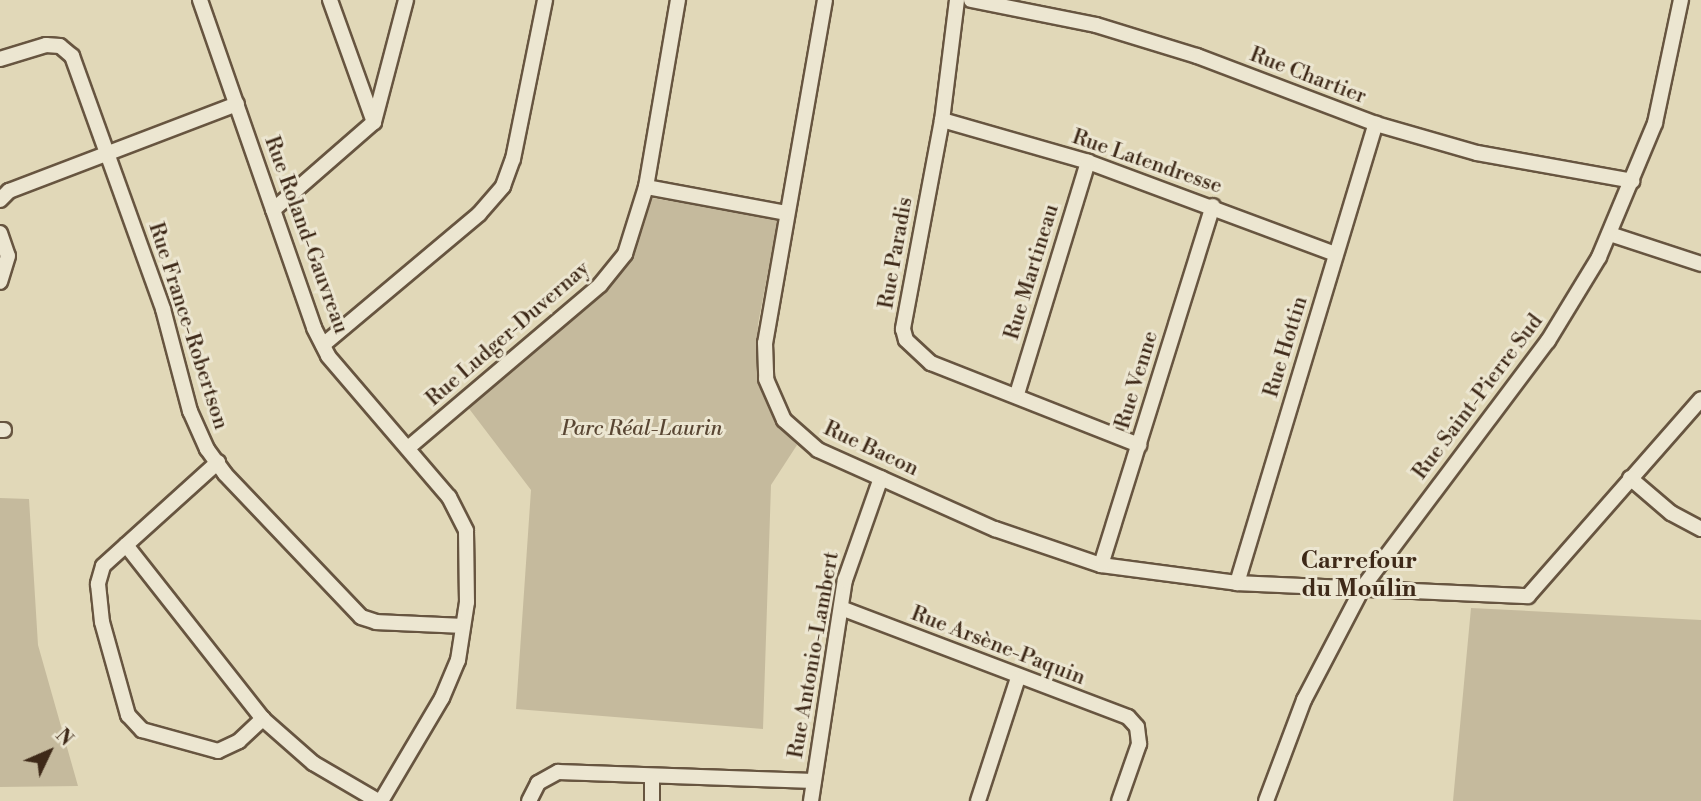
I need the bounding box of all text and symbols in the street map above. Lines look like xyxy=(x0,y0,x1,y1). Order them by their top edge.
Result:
street label: Rue Chartier xyxy=(1246,42,1370,110)
street label: Rue Latendresse xyxy=(1069,125,1225,199)
street label: Rue Roland-Gauvreau xyxy=(259,133,353,337)
street label: Rue Paradis xyxy=(874,195,918,311)
street label: Rue Martineau xyxy=(999,201,1065,343)
street label: Rue France-Robertson xyxy=(143,219,233,433)
street label: Rue Ludger-Duvernay xyxy=(421,256,595,412)
street label: Rue Hottin xyxy=(1259,294,1313,400)
street label: Rue Saint-Pierre Sud xyxy=(1408,309,1548,485)
street label: Rue Venne xyxy=(1110,328,1164,432)
park label: Parc Réal-Laurin xyxy=(562,416,722,442)
street label: Rue Bacon xyxy=(820,416,922,482)
district label: Carrefour du Moulin xyxy=(1301,548,1417,604)
street label: Rue Antonio-Lambert xyxy=(783,550,845,760)
street label: Rue Arsène-Paquin xyxy=(907,601,1089,691)
north arrow xyxy=(14,717,84,787)
text: N xyxy=(50,724,78,751)

